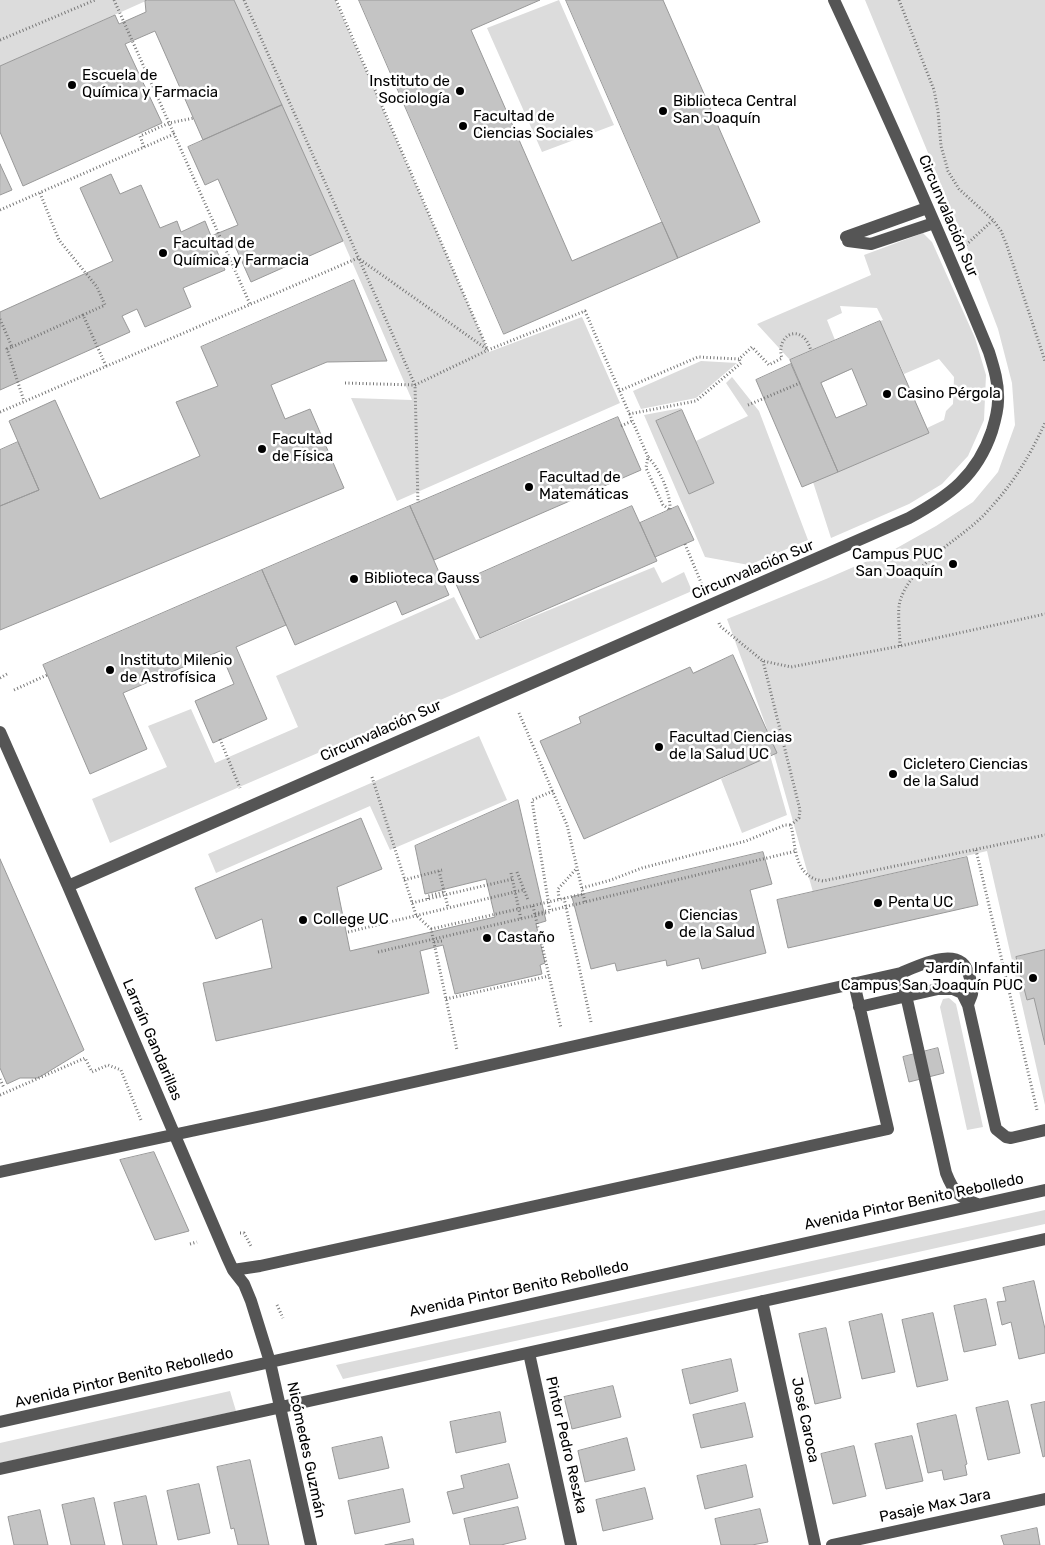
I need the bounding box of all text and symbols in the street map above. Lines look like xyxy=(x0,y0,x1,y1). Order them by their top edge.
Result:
place label: Escuela de Química y Farmacia xyxy=(82,67,218,102)
place label: Instituto de Sociología xyxy=(369,73,450,108)
marker: Escuela de Química y Farmacia xyxy=(66,79,78,91)
marker: Instituto de Sociología xyxy=(454,85,466,97)
place label: Biblioteca Central San Joaquín xyxy=(673,93,797,128)
marker: Biblioteca Central San Joaquín xyxy=(657,105,669,117)
place label: Facultad de Ciencias Sociales xyxy=(473,108,593,143)
marker: Facultad de Ciencias Sociales xyxy=(457,120,469,132)
street label: Circunvalación Sur xyxy=(914,152,982,280)
place label: Facultad de Química y Farmacia xyxy=(173,235,309,270)
marker: Facultad de Química y Farmacia xyxy=(157,247,169,259)
place label: Casino Pérgola xyxy=(897,385,1001,403)
marker: Casino Pérgola xyxy=(881,388,893,400)
place label: Facultad de Física xyxy=(272,431,333,466)
marker: Facultad de Física xyxy=(256,443,268,455)
place label: Facultad de Matemáticas xyxy=(539,469,629,504)
marker: Facultad de Matemáticas xyxy=(523,481,535,493)
street label: Circunvalación Sur xyxy=(689,536,817,604)
place label: Campus PUC San Joaquín xyxy=(852,546,943,581)
marker: Campus PUC San Joaquín xyxy=(947,558,959,570)
place label: Biblioteca Gauss xyxy=(364,570,480,588)
marker: Biblioteca Gauss xyxy=(348,573,360,585)
place label: Instituto Milenio de Astrofísica xyxy=(120,652,232,687)
marker: Instituto Milenio de Astrofísica xyxy=(104,664,116,676)
street label: Circunvalación Sur xyxy=(318,696,444,766)
place label: Facultad Ciencias de la Salud UC xyxy=(669,729,792,764)
marker: Facultad Ciencias de la Salud UC xyxy=(653,741,665,753)
place label: Cicletero Ciencias de la Salud xyxy=(903,756,1028,791)
marker: Cicletero Ciencias de la Salud xyxy=(887,768,899,780)
place label: Penta UC xyxy=(888,894,953,912)
marker: Penta UC xyxy=(872,897,884,909)
place label: Ciencias de la Salud xyxy=(679,907,755,942)
place label: College UC xyxy=(313,911,389,929)
marker: College UC xyxy=(297,914,309,926)
marker: Ciencias de la Salud xyxy=(663,919,675,931)
place label: Castaño xyxy=(497,929,555,947)
marker: Castaño xyxy=(481,932,493,944)
place label: Jardín Infantil Campus San Joaquín PUC xyxy=(841,960,1023,995)
marker: Jardín Infantil Campus San Joaquín PUC xyxy=(1027,972,1039,984)
street label: Larraín Gandarillas xyxy=(118,977,186,1103)
street label: Avenida Pintor Benito Rebolledo xyxy=(803,1170,1025,1234)
street label: Avenida Pintor Benito Rebolledo xyxy=(408,1257,630,1321)
street label: Avenida Pintor Benito Rebolledo xyxy=(13,1344,235,1412)
street label: Pintor Pedro Reszka xyxy=(541,1375,591,1515)
street label: José Caroca xyxy=(787,1376,823,1464)
street label: Nicómedes Guzmán xyxy=(283,1380,329,1520)
street label: Pasaje Max Jara xyxy=(878,1485,992,1527)

